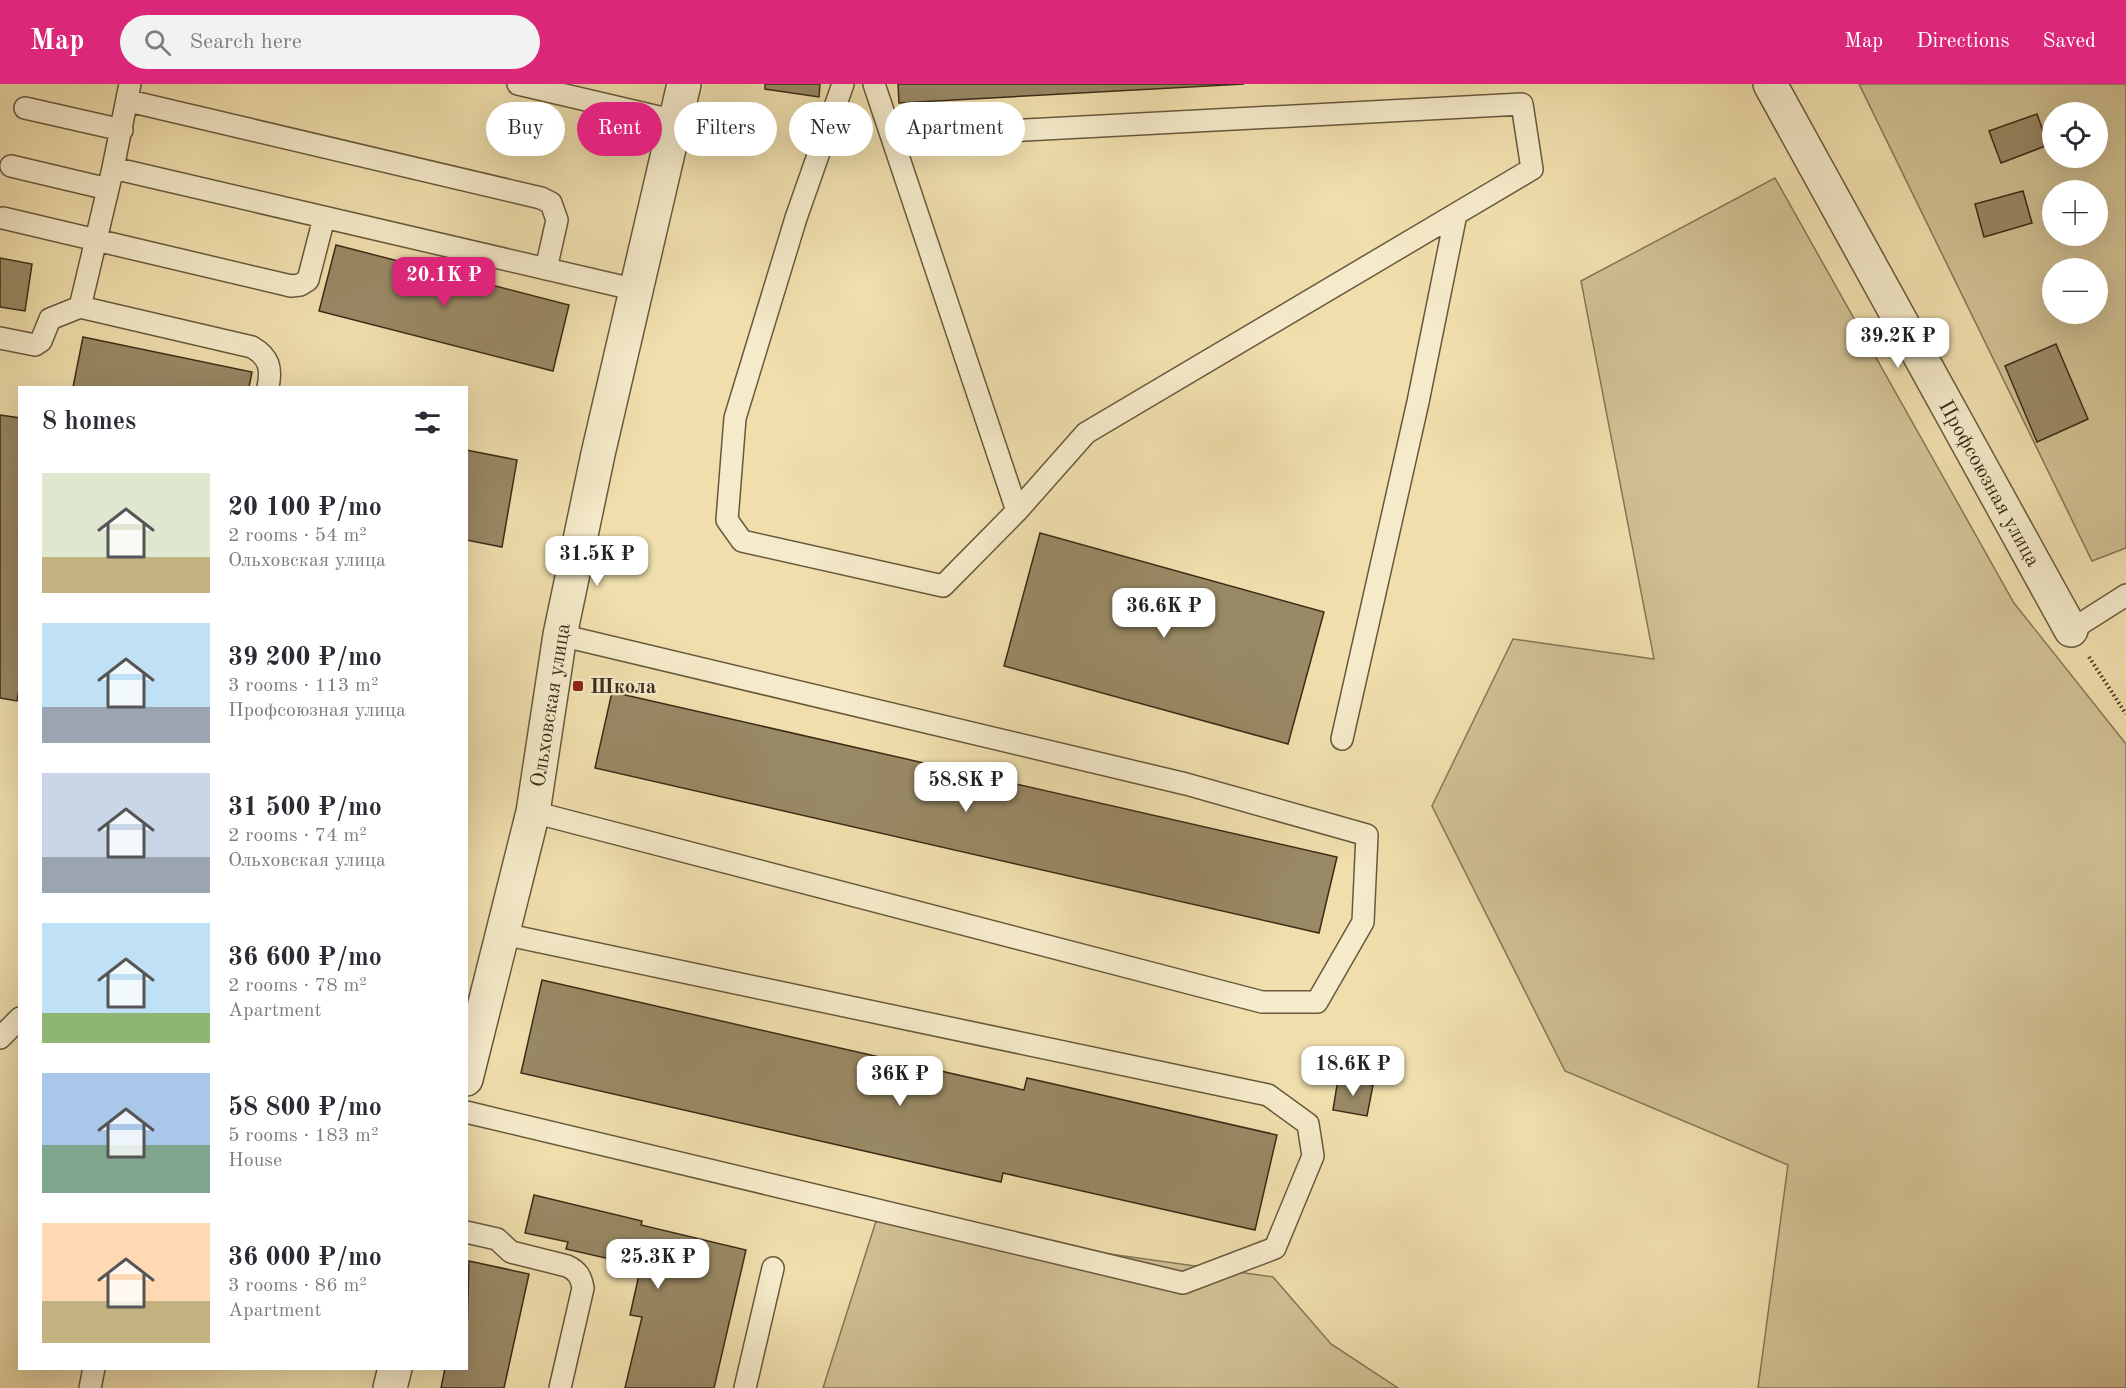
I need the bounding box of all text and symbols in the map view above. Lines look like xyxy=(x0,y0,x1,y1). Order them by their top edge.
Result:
search box xyxy=(120,15,540,69)
icon: search xyxy=(141,26,174,59)
text: Map xyxy=(30,28,84,56)
text: Search here xyxy=(189,31,302,53)
text: Map xyxy=(1844,31,1883,52)
text: Directions xyxy=(1916,31,2010,52)
text: Saved xyxy=(2043,31,2096,52)
chip: Buy xyxy=(486,102,565,156)
chip: Rent xyxy=(577,102,662,156)
chip: Filters xyxy=(674,102,777,156)
chip: New xyxy=(789,102,873,156)
chip: Apartment xyxy=(885,102,1025,156)
map controls xyxy=(2042,102,2108,324)
button: locate xyxy=(2042,102,2108,168)
button: + xyxy=(2042,180,2108,246)
pin: 20.1K ₽ xyxy=(389,257,499,308)
button: − xyxy=(2042,258,2108,324)
text: 20.1K ₽ xyxy=(406,266,482,286)
pin: 39.2K ₽ xyxy=(1843,318,1953,369)
text: 39.2K ₽ xyxy=(1860,327,1936,347)
street label: Профсоюзная улица xyxy=(1934,397,2043,571)
icon: filters xyxy=(411,406,444,439)
text: 8 homes xyxy=(42,409,136,435)
text: 20 100 ₽/mo xyxy=(228,495,382,521)
icon: home xyxy=(90,497,162,569)
text: 2 rooms · 54 m² xyxy=(228,526,367,546)
pin: 31.5K ₽ xyxy=(542,536,652,587)
text: 31.5K ₽ xyxy=(559,545,635,565)
text: Ольховская улица xyxy=(228,551,386,571)
pin: 36.6K ₽ xyxy=(1109,588,1219,639)
text: 36.6K ₽ xyxy=(1126,597,1202,617)
street label: Ольховская улица xyxy=(528,622,575,789)
text: 39 200 ₽/mo xyxy=(228,645,382,671)
icon: home xyxy=(90,647,162,719)
text: 3 rooms · 113 m² xyxy=(228,676,378,696)
place label: Школа xyxy=(590,677,657,698)
marker: Школа xyxy=(571,679,585,693)
text: Профсоюзная улица xyxy=(228,701,406,721)
pin: 58.8K ₽ xyxy=(911,762,1021,813)
text: 58.8K ₽ xyxy=(928,771,1004,791)
text: 31 500 ₽/mo xyxy=(228,795,382,821)
icon: home xyxy=(90,797,162,869)
text: 2 rooms · 74 m² xyxy=(228,826,367,846)
text: Ольховская улица xyxy=(228,851,386,871)
text: 36 600 ₽/mo xyxy=(228,945,382,971)
icon: home xyxy=(90,947,162,1019)
text: 2 rooms · 78 m² xyxy=(228,976,367,996)
text: Apartment xyxy=(228,1001,322,1021)
pin: 18.6K ₽ xyxy=(1298,1046,1408,1097)
text: 18.6K ₽ xyxy=(1315,1055,1391,1075)
pin: 36K ₽ xyxy=(858,1056,942,1107)
text: 36K ₽ xyxy=(871,1065,929,1085)
text: 58 800 ₽/mo xyxy=(228,1095,382,1121)
icon: home xyxy=(90,1097,162,1169)
text: 5 rooms · 183 m² xyxy=(228,1126,378,1146)
text: House xyxy=(228,1151,282,1171)
pin: 25.3K ₽ xyxy=(603,1239,713,1290)
text: 36 000 ₽/mo xyxy=(228,1245,382,1271)
icon: home xyxy=(90,1247,162,1319)
text: 25.3K ₽ xyxy=(620,1248,696,1268)
text: 3 rooms · 86 m² xyxy=(228,1276,367,1296)
text: Apartment xyxy=(228,1301,322,1321)

